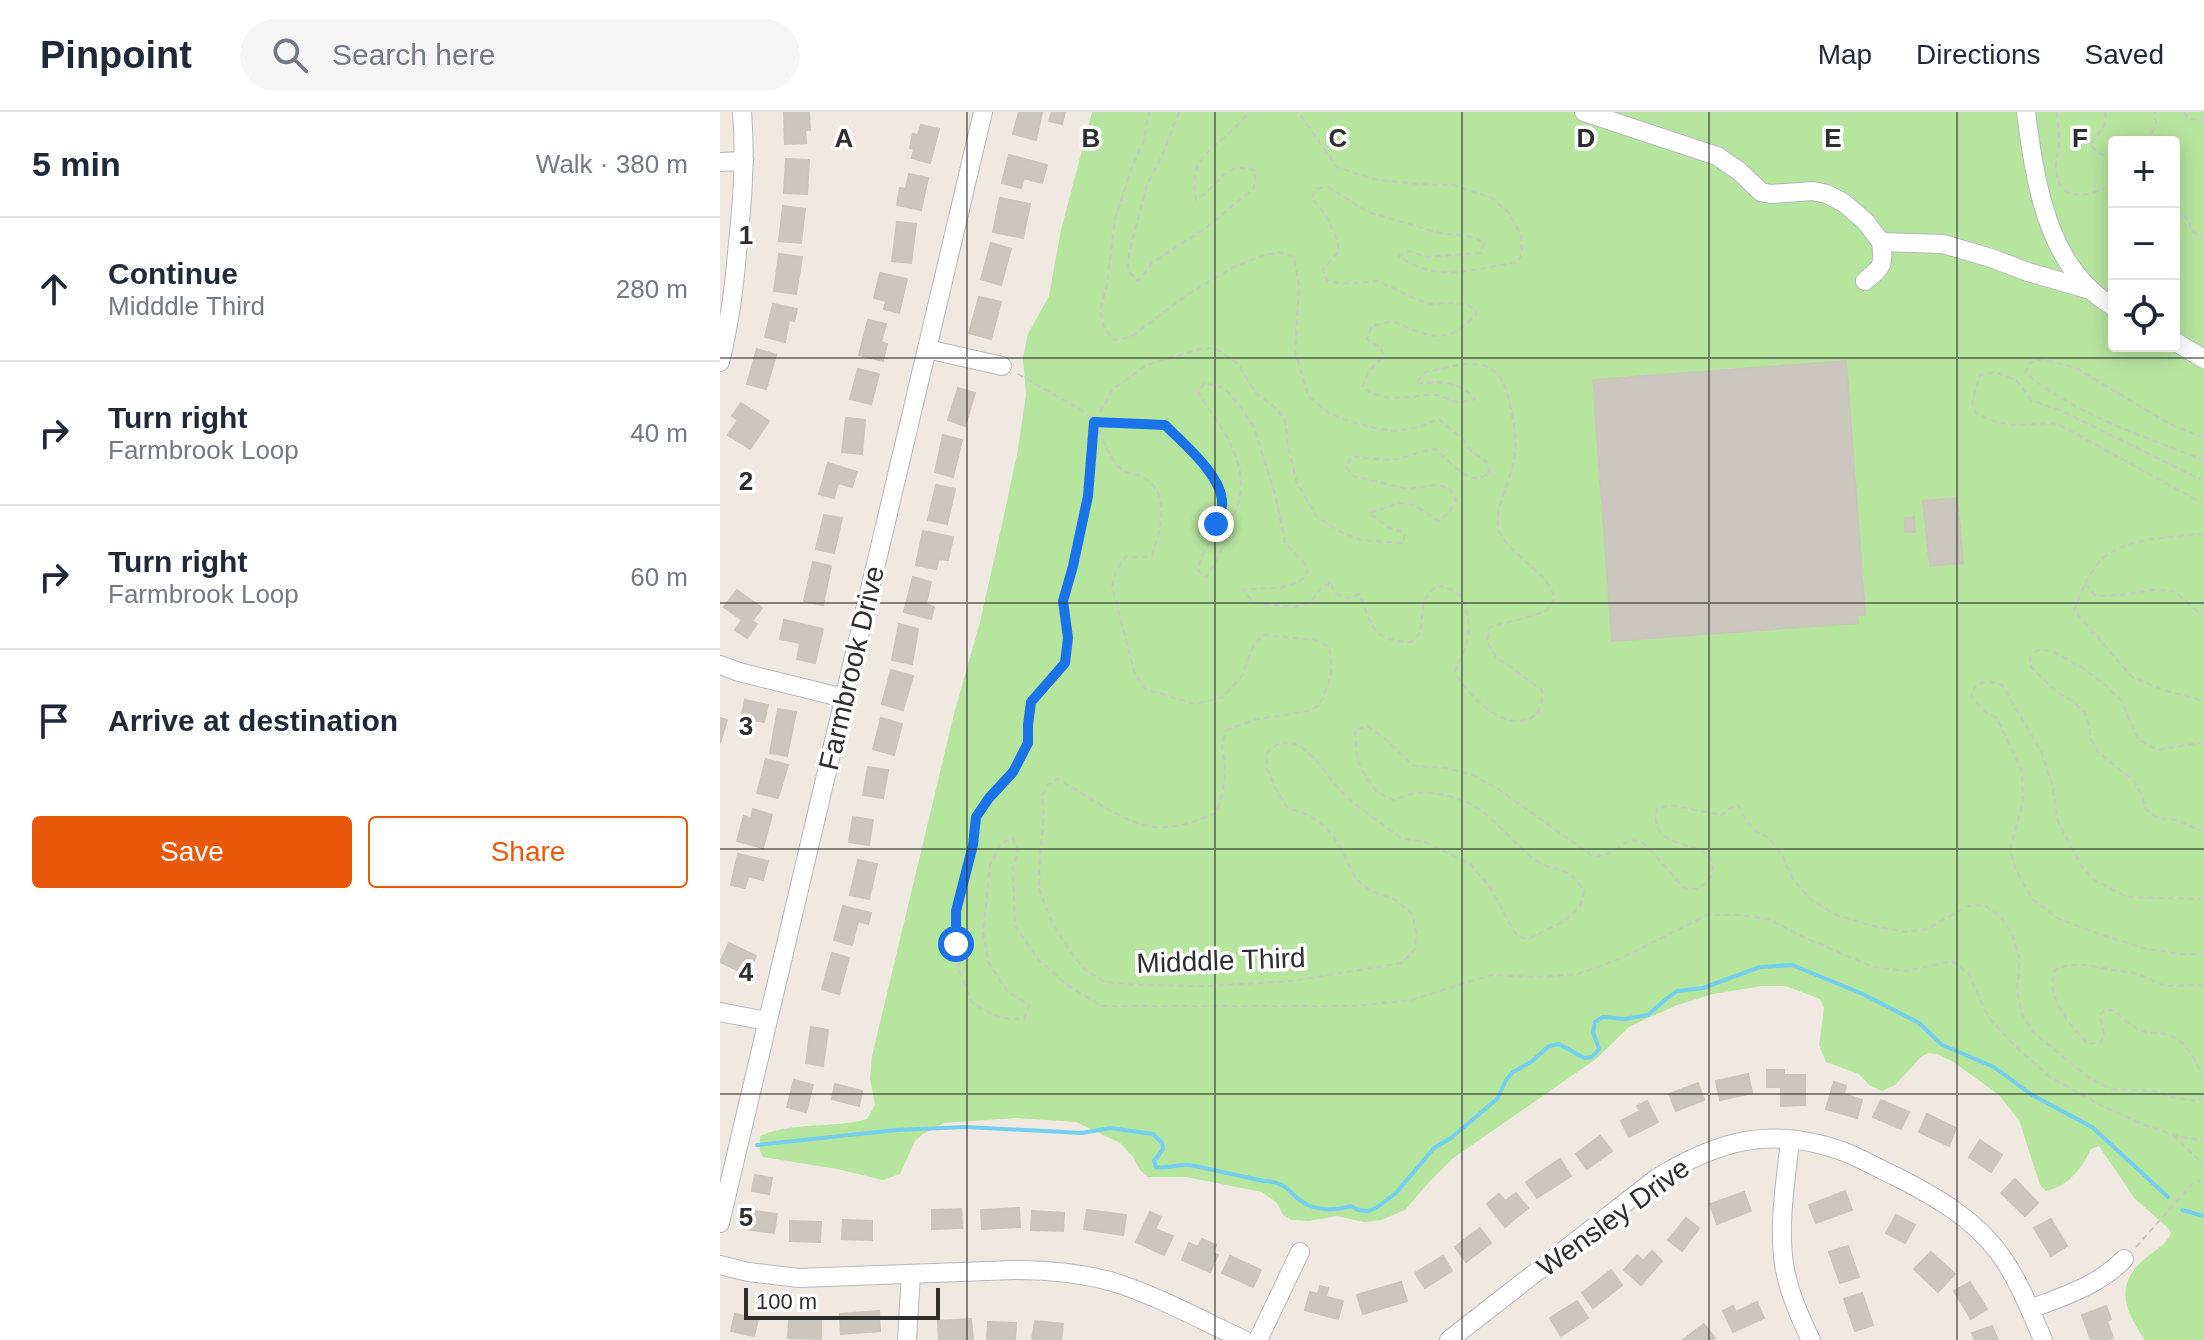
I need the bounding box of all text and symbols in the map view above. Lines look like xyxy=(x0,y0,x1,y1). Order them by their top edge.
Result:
search box xyxy=(240,19,800,91)
icon: search xyxy=(268,33,312,77)
text: Pinpoint xyxy=(40,34,192,76)
text: Search here xyxy=(332,38,495,71)
text: Map xyxy=(1818,39,1872,70)
text: Directions xyxy=(1916,39,2041,70)
text: Saved xyxy=(2085,39,2164,70)
text: A xyxy=(835,123,854,153)
text: B xyxy=(1082,123,1100,153)
text: C xyxy=(1329,123,1348,153)
text: D xyxy=(1577,123,1595,153)
text: E xyxy=(1824,123,1842,153)
text: F xyxy=(2072,123,2088,153)
map controls xyxy=(2108,136,2180,352)
button: + xyxy=(2108,136,2180,208)
text: 5 min xyxy=(32,145,121,183)
text: Walk · 380 m xyxy=(536,149,688,179)
button: − xyxy=(2108,208,2180,280)
text: 1 xyxy=(739,220,753,250)
text: Continue xyxy=(108,257,238,290)
icon: ahead xyxy=(32,267,76,311)
text: 280 m xyxy=(616,274,688,304)
button: locate xyxy=(2108,280,2180,352)
text: Midddle Third xyxy=(108,291,265,321)
text: Turn right xyxy=(108,401,247,434)
icon: right xyxy=(32,411,76,455)
text: 40 m xyxy=(630,418,688,448)
text: Farmbrook Loop xyxy=(108,435,299,465)
text: 2 xyxy=(739,466,753,496)
route end xyxy=(1198,506,1234,542)
text: Turn right xyxy=(108,545,247,578)
icon: right xyxy=(32,555,76,599)
text: 60 m xyxy=(630,562,688,592)
street label: Farmbrook Drive xyxy=(813,563,890,773)
text: Farmbrook Loop xyxy=(108,579,299,609)
icon: arrive xyxy=(32,699,76,743)
text: Arrive at destination xyxy=(108,704,398,737)
text: 3 xyxy=(739,711,753,741)
button: Save xyxy=(32,816,352,888)
button: Share xyxy=(368,816,688,888)
route start xyxy=(938,926,974,962)
street label: Midddle Third xyxy=(1136,942,1306,979)
text: 4 xyxy=(739,957,754,987)
street label: Wensley Drive xyxy=(1531,1152,1695,1283)
text: 5 xyxy=(739,1202,753,1232)
scale bar xyxy=(744,1284,940,1320)
text: 100 m xyxy=(756,1289,817,1314)

